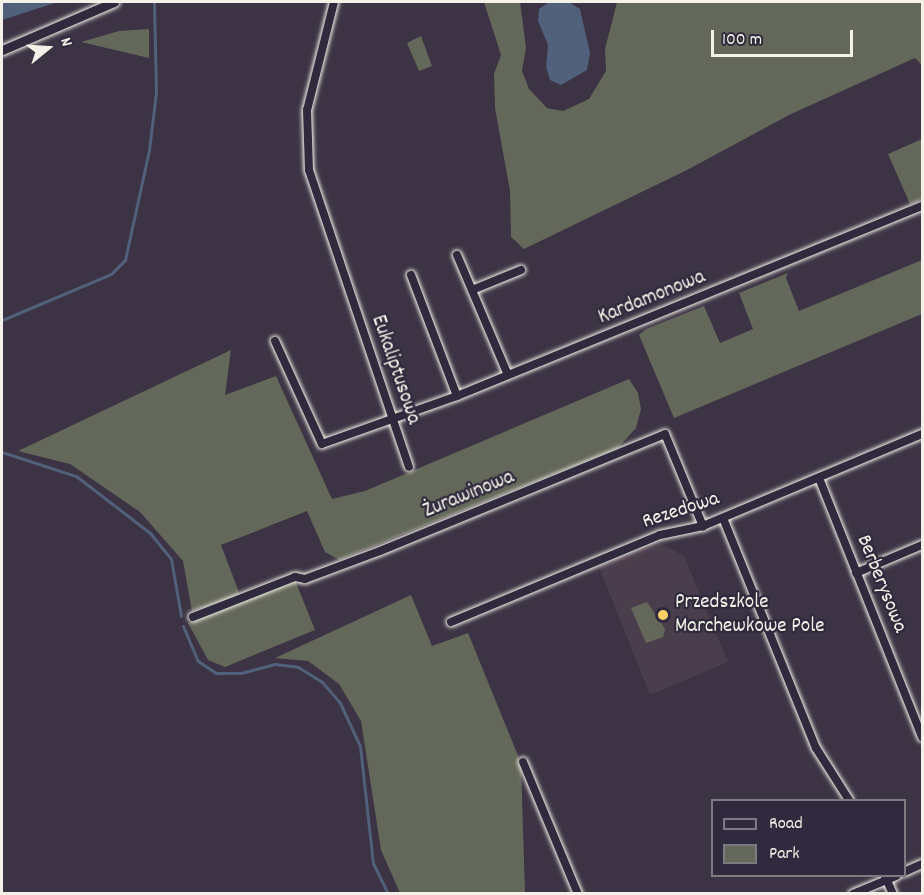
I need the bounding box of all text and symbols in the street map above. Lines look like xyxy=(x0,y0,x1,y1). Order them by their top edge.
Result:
north arrow xyxy=(18,18,78,78)
scale bar xyxy=(714,18,856,56)
text: 100 m xyxy=(722,28,762,53)
text: N xyxy=(53,35,78,50)
street label: Kardamonowa xyxy=(595,265,709,331)
street label: Eukaliptusowa xyxy=(365,312,425,428)
street label: Żurawinowa xyxy=(420,465,518,525)
street label: Rezedowa xyxy=(639,487,723,535)
street label: Berberysowa xyxy=(850,531,912,637)
place label: Przedszkole Marchewkowe Pole xyxy=(675,590,824,640)
marker: Przedszkole Marchewkowe Pole xyxy=(656,608,670,622)
legend xyxy=(711,799,906,877)
text: Road xyxy=(769,812,803,837)
text: Park xyxy=(769,842,800,867)

